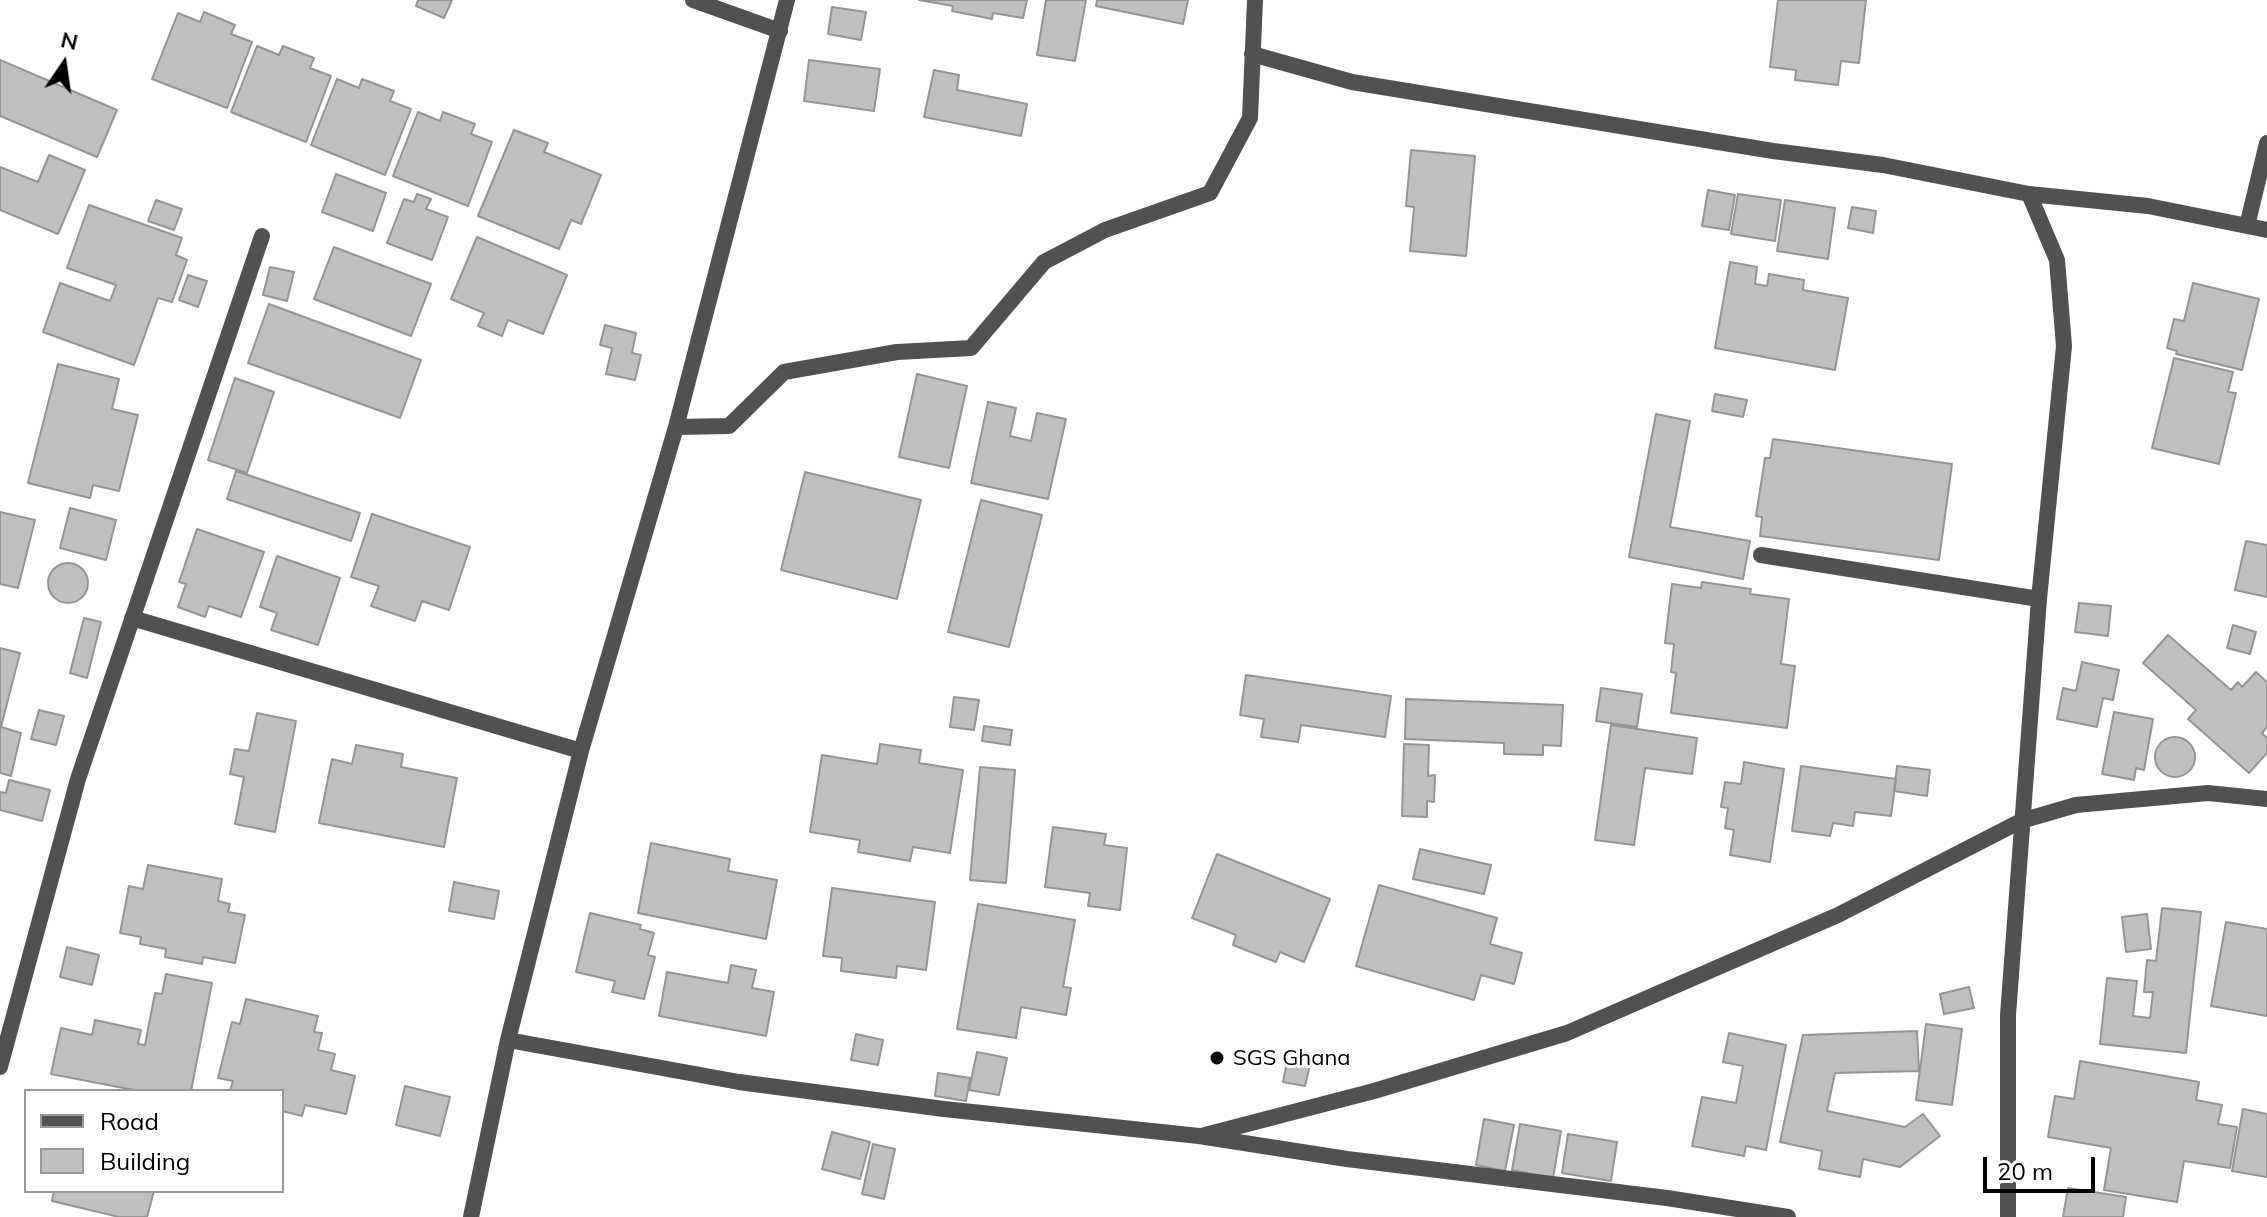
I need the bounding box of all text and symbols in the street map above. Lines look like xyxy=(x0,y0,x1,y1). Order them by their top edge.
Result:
north arrow xyxy=(24,24,104,104)
text: N xyxy=(58,25,81,56)
place label: SGS Ghana xyxy=(1233,1045,1351,1071)
marker: SGS Ghana xyxy=(1208,1049,1226,1067)
legend xyxy=(24,1089,284,1193)
text: Road xyxy=(100,1106,159,1136)
scale bar xyxy=(1987,1141,2099,1191)
text: Building xyxy=(100,1146,190,1176)
text: 20 m xyxy=(1997,1156,2053,1186)

